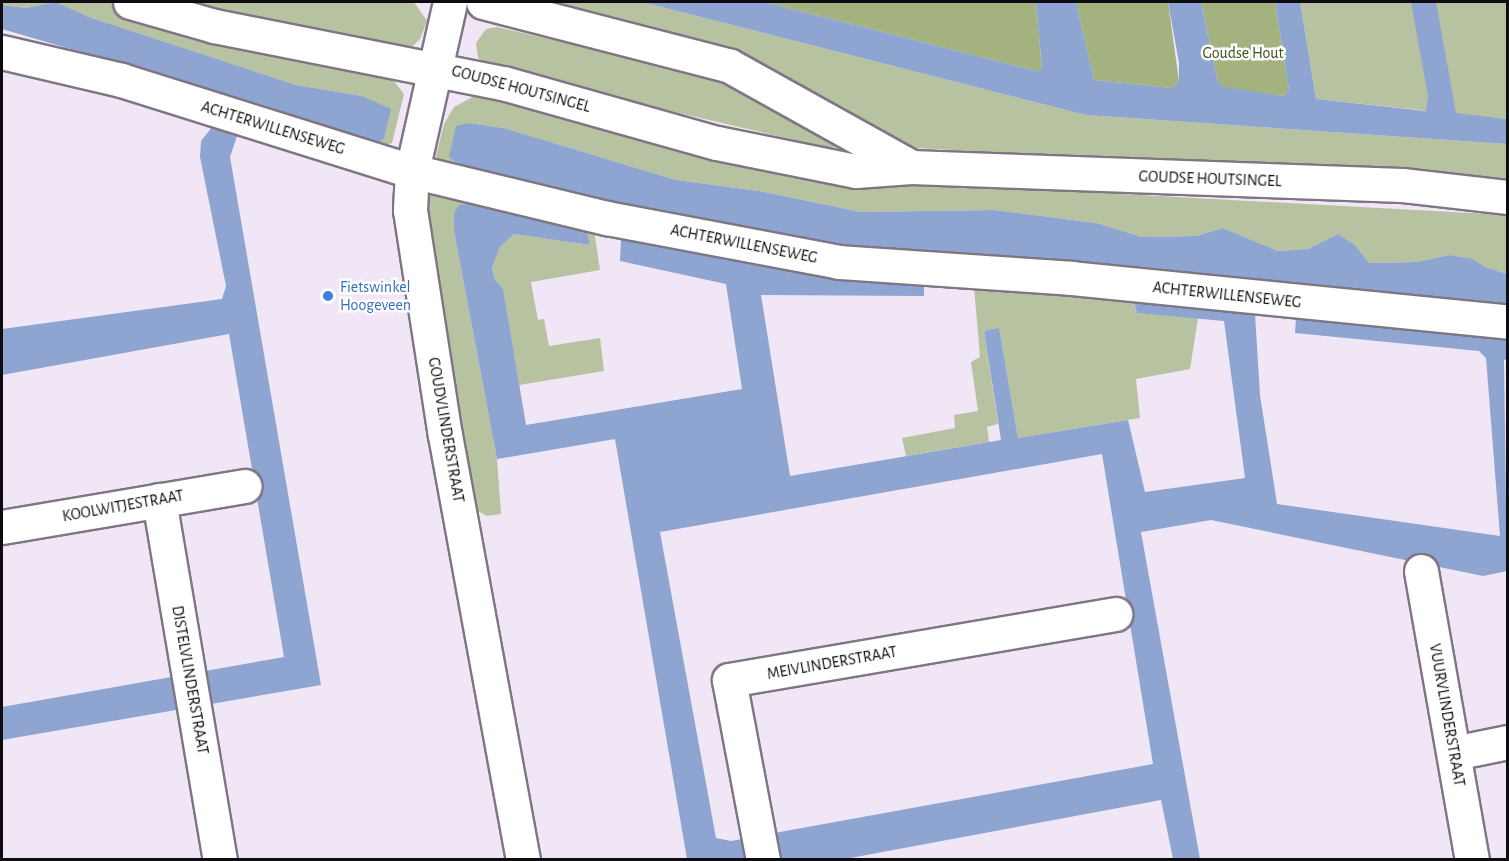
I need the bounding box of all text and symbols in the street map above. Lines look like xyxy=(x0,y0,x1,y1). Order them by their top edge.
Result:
park label: Goudse Hout xyxy=(1202,43,1284,63)
street label: GOUDSE HOUTSINGEL xyxy=(449,61,593,117)
street label: ACHTERWILLENSEWEG xyxy=(199,97,347,159)
street label: GOUDSE HOUTSINGEL xyxy=(1138,167,1282,191)
street label: ACHTERWILLENSEWEG xyxy=(669,220,819,268)
place label: Fietswinkel Hoogeveen xyxy=(340,277,411,315)
street label: ACHTERWILLENSEWEG xyxy=(1152,278,1302,312)
marker: Fietswinkel Hoogeveen xyxy=(321,289,335,303)
street label: GOUDVLINDERSTRAAT xyxy=(424,356,468,504)
street label: KOOLWITJESTRAAT xyxy=(61,486,185,526)
street label: DISTELVLINDERSTRAAT xyxy=(167,604,213,756)
street label: MEIVLINDERSTRAAT xyxy=(766,642,898,684)
street label: VUURVLINDERSTRAAT xyxy=(1425,642,1469,788)

